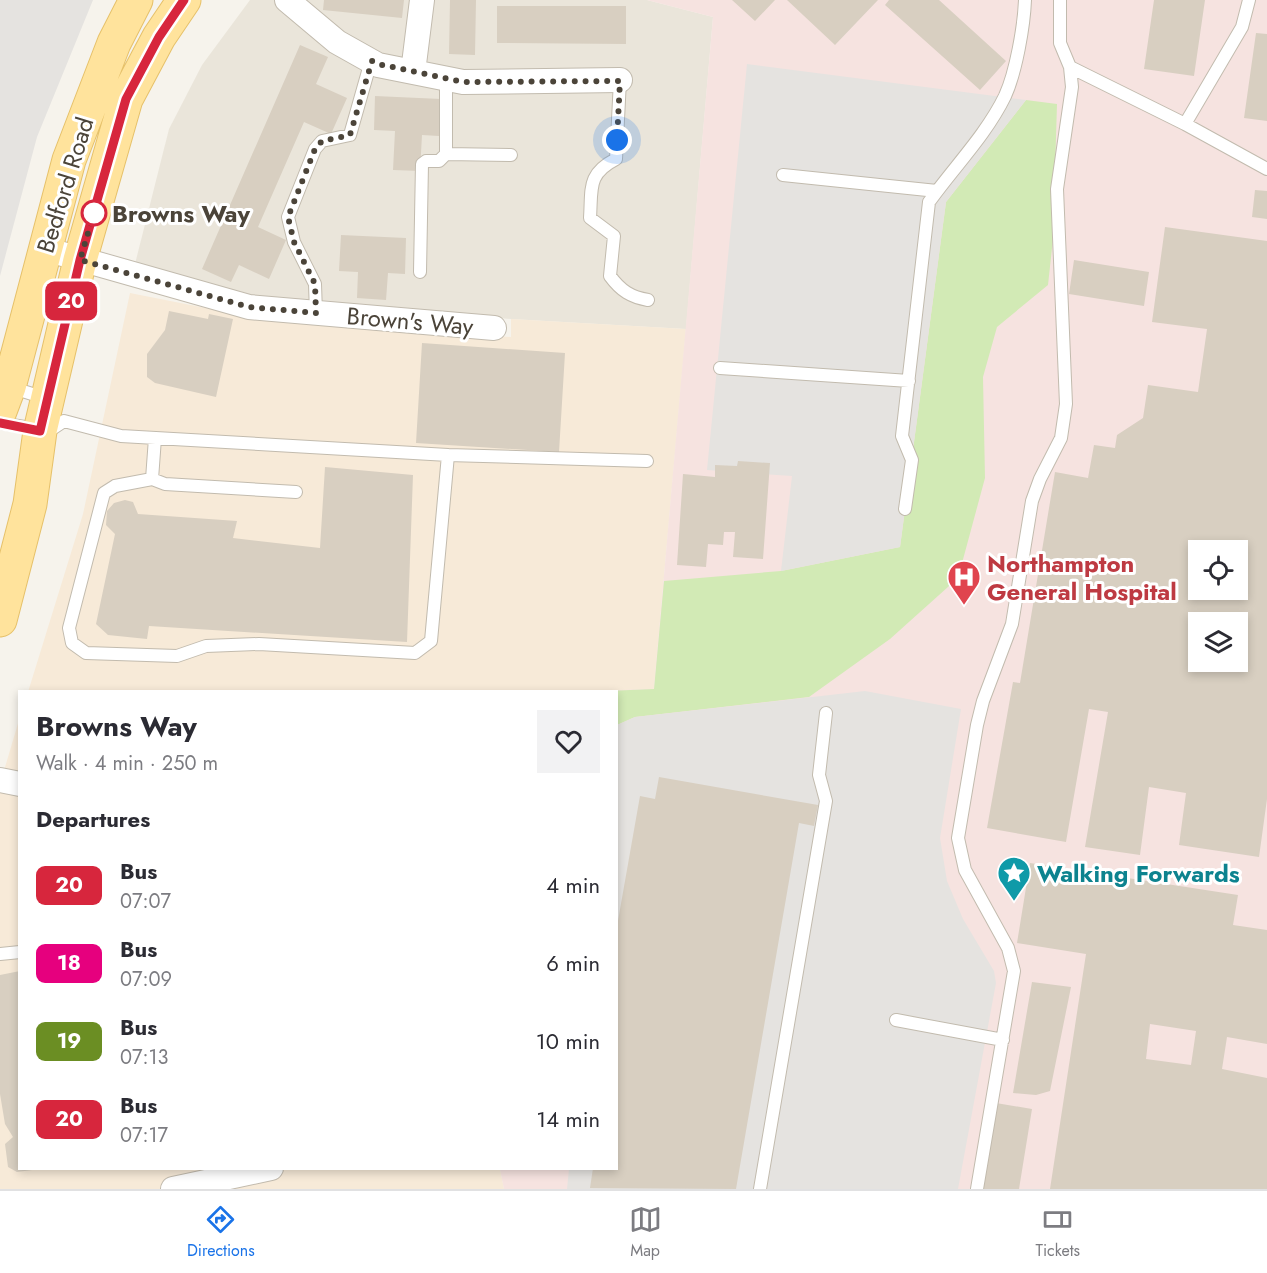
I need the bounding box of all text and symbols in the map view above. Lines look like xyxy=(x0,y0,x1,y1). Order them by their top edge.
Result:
street label: Bedford Road xyxy=(28,113,102,257)
your location xyxy=(602,125,632,155)
place label: Browns Way xyxy=(112,196,250,231)
marker: Browns Way xyxy=(81,200,107,226)
line badge: 20 xyxy=(44,282,98,320)
text: 20 xyxy=(57,286,85,316)
street label: Brown's Way xyxy=(345,298,475,344)
map controls xyxy=(1188,540,1248,672)
button: locate xyxy=(1188,540,1248,600)
place label: Northampton General Hospital xyxy=(987,546,1177,609)
hospital icon: Northampton General Hospital xyxy=(946,559,982,606)
button: layers xyxy=(1188,612,1248,672)
text: Browns Way xyxy=(36,706,197,747)
button: heart xyxy=(537,710,600,773)
text: Walk · 4 min · 250 m xyxy=(36,749,218,778)
text: Departures xyxy=(36,803,150,835)
text: Bus xyxy=(120,855,157,887)
place icon: Walking Forwards xyxy=(996,855,1032,902)
place label: Walking Forwards xyxy=(1037,856,1240,891)
text: 4 min xyxy=(546,869,600,901)
text: 20 xyxy=(55,870,83,900)
text: 07:07 xyxy=(120,887,171,916)
text: Bus xyxy=(120,933,157,965)
text: 6 min xyxy=(546,947,600,979)
text: 18 xyxy=(57,948,81,978)
text: 07:09 xyxy=(120,965,172,994)
text: Bus xyxy=(120,1011,157,1043)
text: 10 min xyxy=(536,1025,600,1057)
text: 19 xyxy=(57,1026,81,1056)
text: 07:13 xyxy=(120,1043,168,1072)
text: Bus xyxy=(120,1089,157,1121)
text: 14 min xyxy=(536,1103,600,1135)
text: 20 xyxy=(55,1104,83,1134)
text: 07:17 xyxy=(120,1121,168,1150)
tab: Directions xyxy=(187,1203,255,1262)
tab: Map xyxy=(629,1203,662,1262)
tab: Tickets xyxy=(1035,1203,1080,1262)

